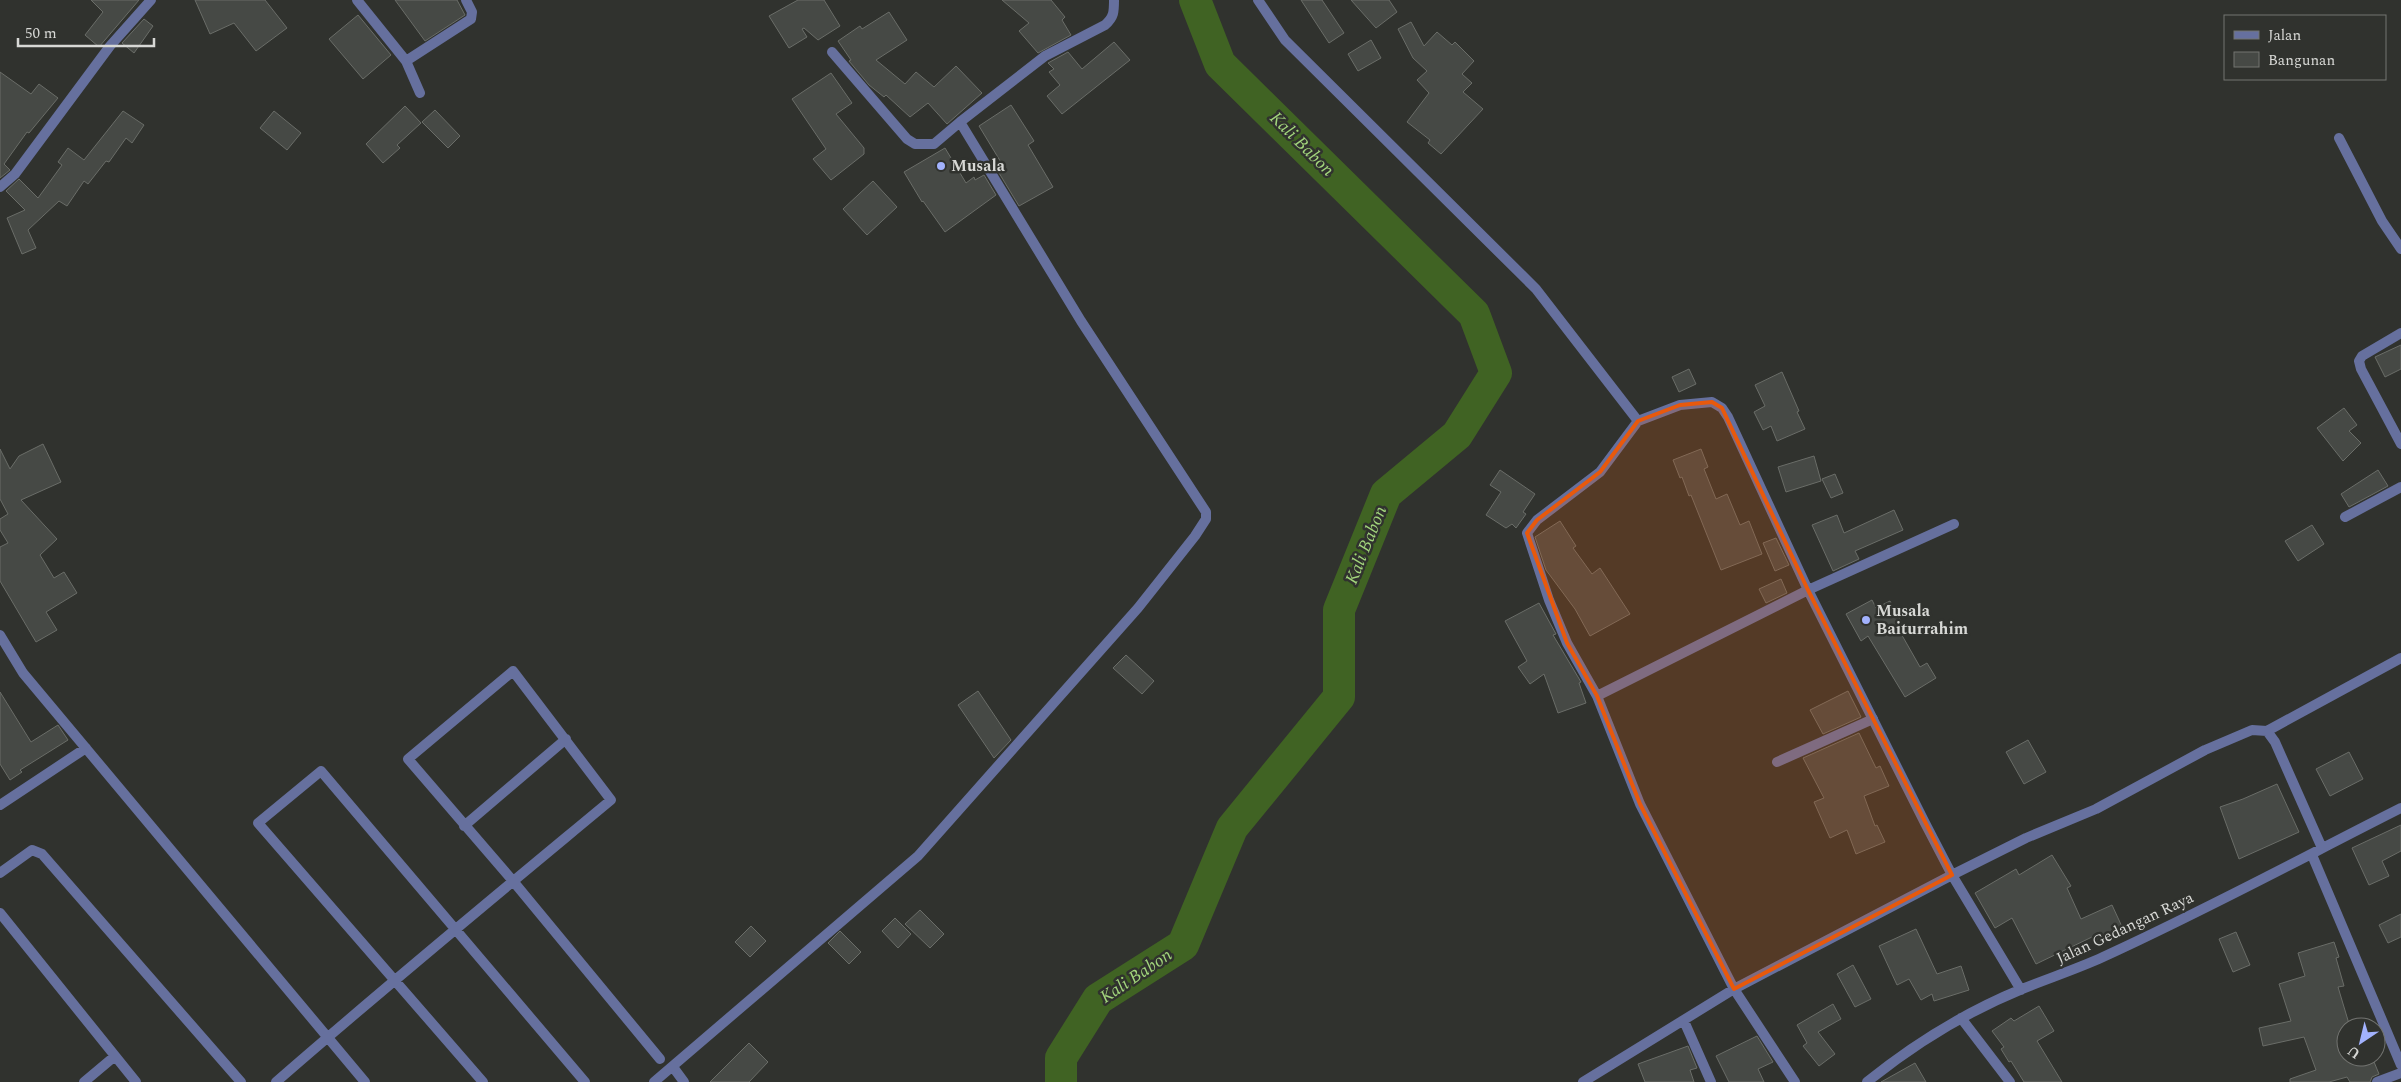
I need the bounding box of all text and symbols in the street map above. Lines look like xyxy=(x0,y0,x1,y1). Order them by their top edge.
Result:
scale bar xyxy=(18,15,154,47)
legend xyxy=(2224,15,2386,80)
text: 50 m xyxy=(25,22,57,45)
text: Jalan xyxy=(2268,24,2301,47)
text: Bangunan xyxy=(2268,49,2335,72)
water label: Kali Babon xyxy=(1263,105,1341,183)
place label: Musala xyxy=(951,154,1006,178)
marker: Musala xyxy=(935,160,947,172)
water label: Kali Babon xyxy=(1338,501,1394,588)
place label: Musala Baiturrahim xyxy=(1876,599,1969,641)
marker: Musala Baiturrahim xyxy=(1860,614,1872,626)
street label: Jalan Gedangan Raya xyxy=(2052,886,2198,970)
water label: Kali Babon xyxy=(1094,942,1178,1010)
north arrow xyxy=(2336,1017,2386,1067)
text: U xyxy=(2343,1040,2365,1064)

